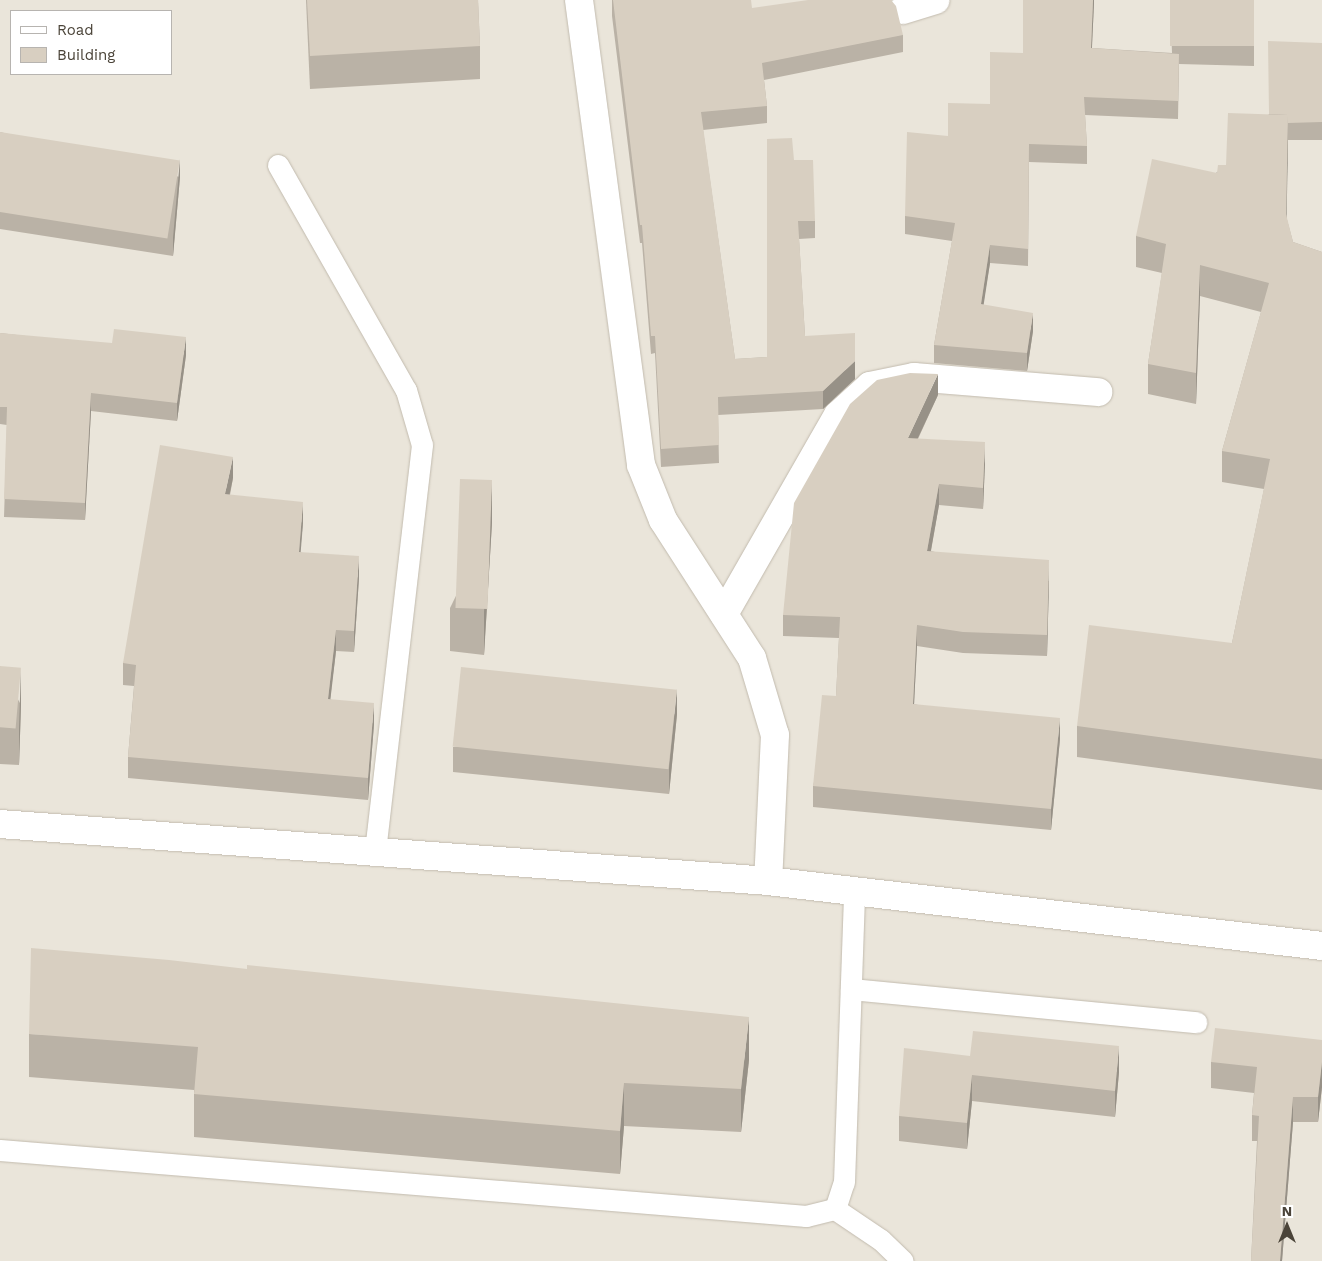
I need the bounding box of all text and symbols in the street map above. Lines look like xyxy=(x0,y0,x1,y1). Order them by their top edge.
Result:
legend xyxy=(10,10,172,75)
text: Road xyxy=(57,21,94,39)
text: Building xyxy=(57,46,115,64)
north arrow xyxy=(1262,1201,1312,1251)
text: N xyxy=(1282,1203,1292,1219)

